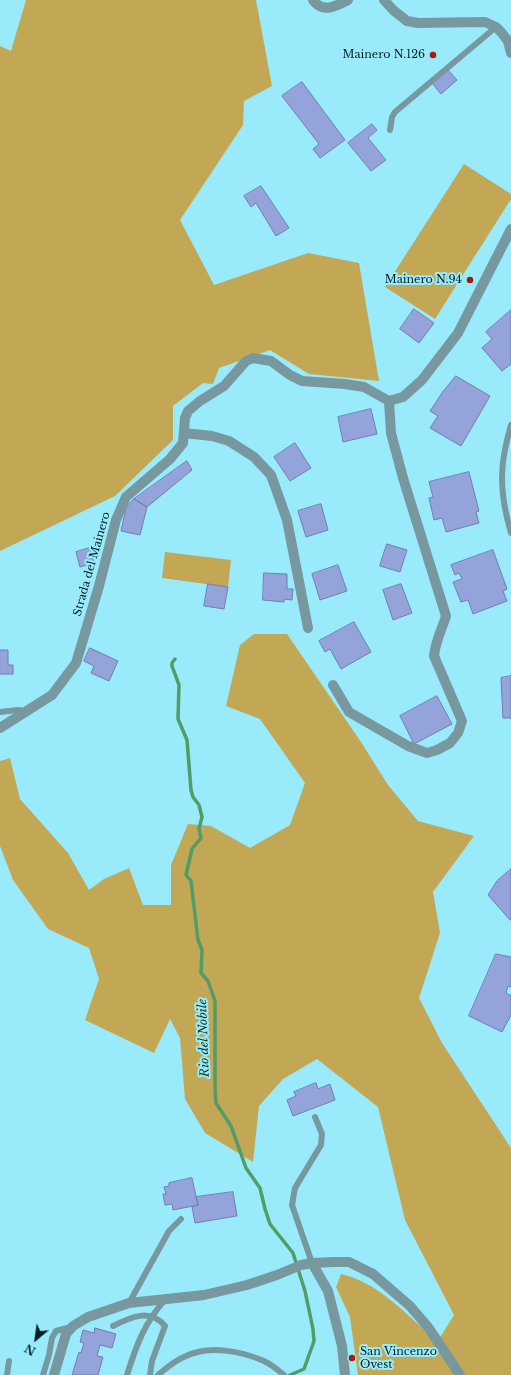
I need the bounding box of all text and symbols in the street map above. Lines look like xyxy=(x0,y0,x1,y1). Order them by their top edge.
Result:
place label: Mainero N.126 xyxy=(342,48,425,62)
marker: Mainero N.126 xyxy=(428,50,438,60)
place label: Mainero N.94 xyxy=(385,273,462,287)
marker: Mainero N.94 xyxy=(465,275,475,285)
street label: Strada del Mainero xyxy=(71,510,113,618)
water label: Rio del Nobile xyxy=(195,999,213,1077)
north arrow xyxy=(16,1319,56,1359)
text: N xyxy=(22,1341,38,1358)
place label: San Vincenzo Ovest xyxy=(360,1345,437,1371)
marker: San Vincenzo Ovest xyxy=(347,1353,357,1363)

